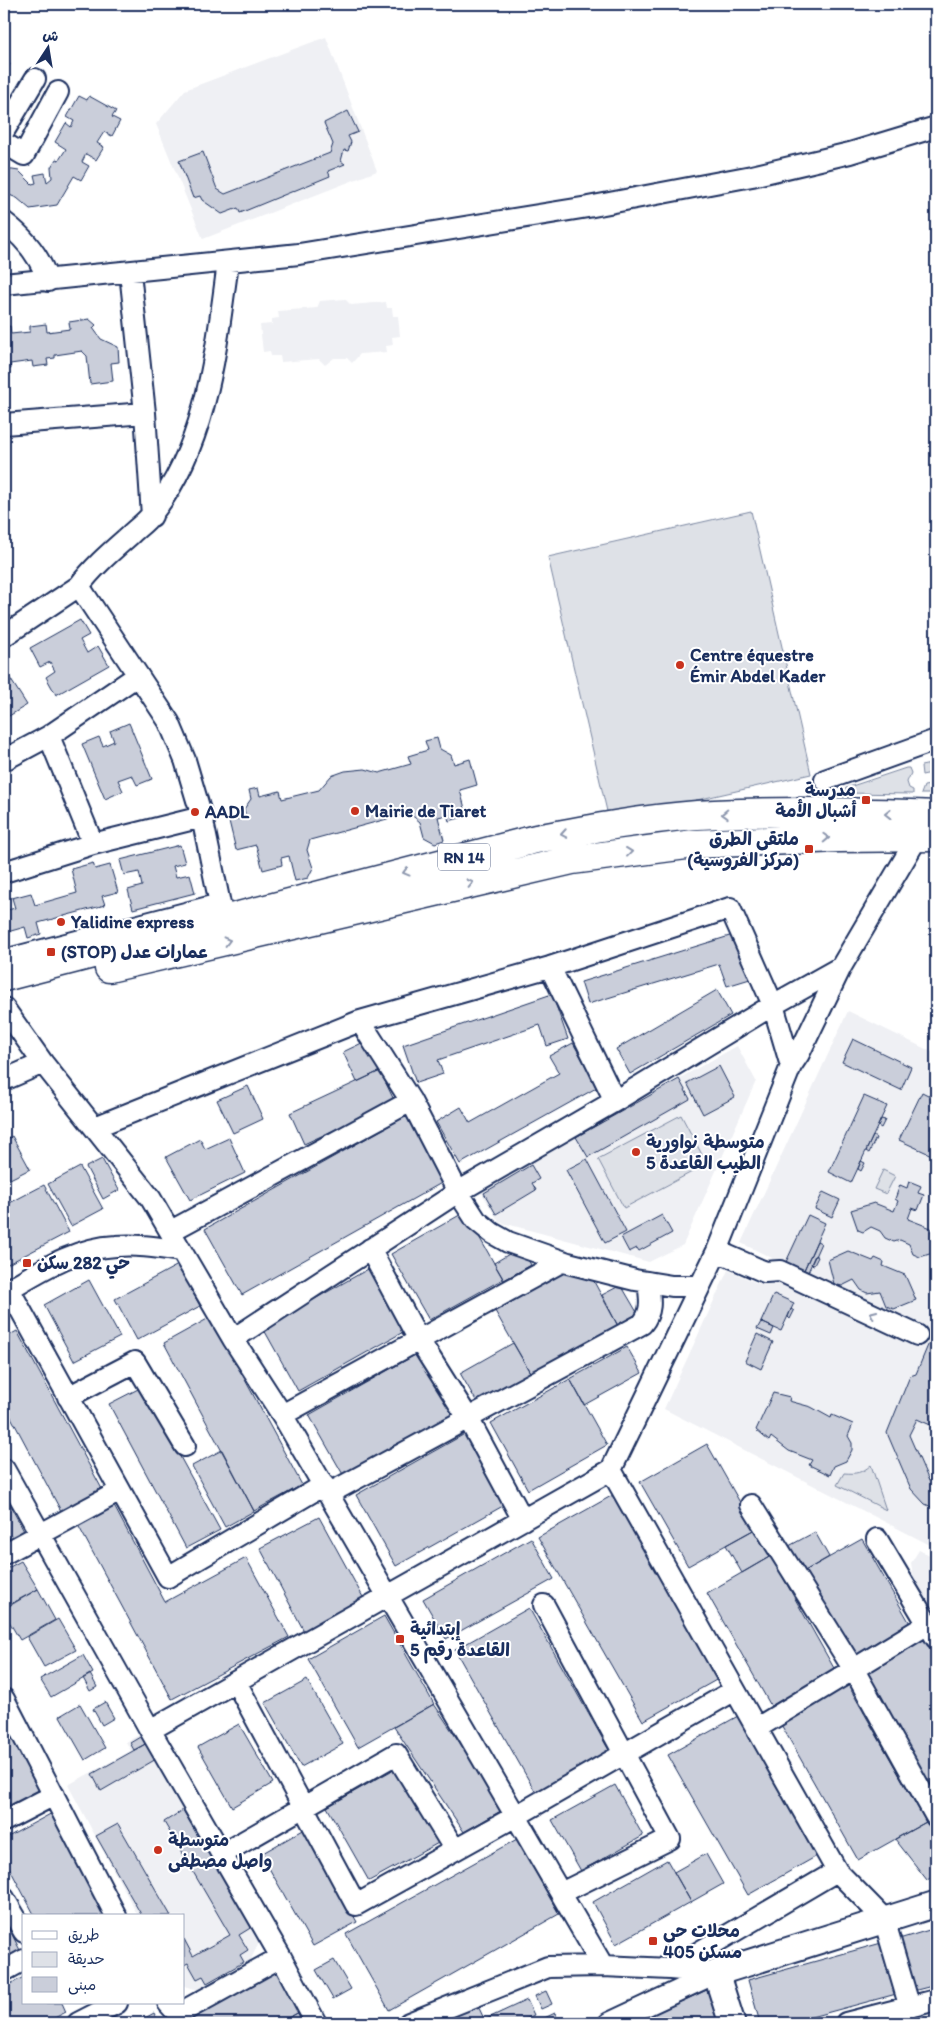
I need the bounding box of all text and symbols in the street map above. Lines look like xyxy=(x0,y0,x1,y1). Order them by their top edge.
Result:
north arrow xyxy=(22,22,72,72)
text: ش xyxy=(41,26,60,46)
place label: Centre équestre Émir Abdel Kader xyxy=(690,644,826,687)
marker: Centre équestre Émir Abdel Kader xyxy=(674,659,686,671)
place label: مدرسة أشبال الأمة xyxy=(775,779,856,822)
marker: مدرسة أشبال الأمة xyxy=(860,794,872,806)
place label: Mairie de Tiaret xyxy=(365,800,486,822)
place label: AADL xyxy=(204,801,250,823)
marker: Mairie de Tiaret xyxy=(349,805,361,817)
marker: AADL xyxy=(189,806,201,818)
one-way arrow xyxy=(721,809,728,819)
one-way arrow xyxy=(883,809,891,819)
one-way arrow xyxy=(560,828,568,838)
place label: ملتقى الطرق (مركز الفروسية) xyxy=(687,828,799,871)
one-way arrow xyxy=(822,833,830,844)
marker: ملتقى الطرق (مركز الفروسية) xyxy=(803,843,815,855)
road number: RN 14 xyxy=(438,844,490,870)
one-way arrow xyxy=(626,847,634,858)
one-way arrow xyxy=(402,866,411,877)
one-way arrow xyxy=(465,878,474,889)
place label: Yalidine express xyxy=(70,911,194,933)
marker: Yalidine express xyxy=(55,916,67,928)
one-way arrow xyxy=(222,936,231,947)
place label: (STOP) عمارات عدل xyxy=(61,941,209,963)
marker: (STOP) عمارات عدل xyxy=(45,946,57,958)
place label: متوسطة نواورية الطيب القاعدة 5 xyxy=(646,1131,765,1174)
marker: متوسطة نواورية الطيب القاعدة 5 xyxy=(630,1146,642,1158)
place label: حي 282 سكن xyxy=(37,1252,130,1279)
marker: حي 282 سكن xyxy=(21,1257,33,1269)
one-way arrow xyxy=(869,1310,878,1320)
place label: إبتدائية القاعدة رقم 5 xyxy=(410,1618,510,1664)
marker: إبتدائية القاعدة رقم 5 xyxy=(394,1633,406,1645)
place label: متوسطة واصل مصطفى xyxy=(168,1829,272,1873)
marker: متوسطة واصل مصطفى xyxy=(152,1844,164,1856)
legend xyxy=(22,1914,185,2004)
place label: محلات حي 405 مسكن xyxy=(663,1920,742,1963)
text: طريق xyxy=(68,1926,100,1944)
marker: محلات حي 405 مسكن xyxy=(647,1935,659,1947)
text: حديقة xyxy=(68,1950,105,1968)
text: مبنى xyxy=(68,1976,96,1995)

